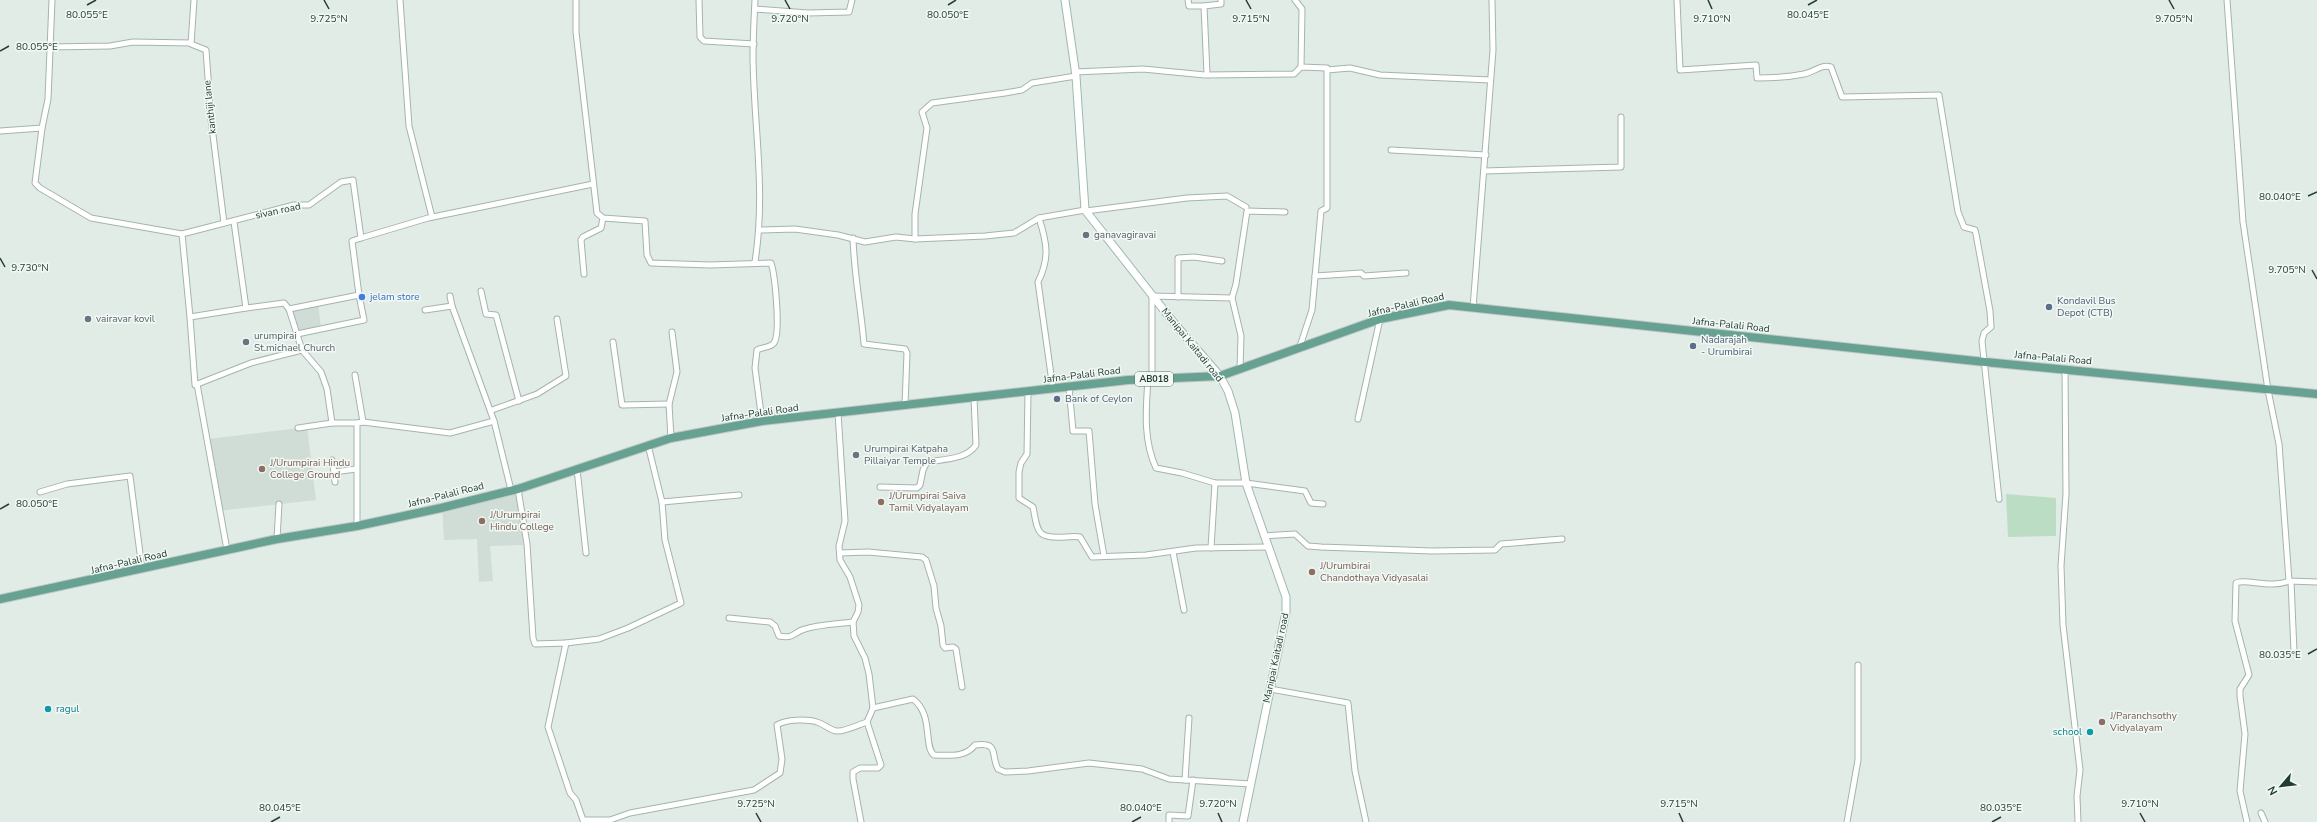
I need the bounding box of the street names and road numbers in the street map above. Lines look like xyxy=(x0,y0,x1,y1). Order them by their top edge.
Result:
street label: kanthiji lane xyxy=(200,79,220,135)
street label: sivan road xyxy=(254,199,302,223)
street label: Jafna-Palali Road xyxy=(1366,289,1446,321)
street label: Manipai Kaitadi road xyxy=(1158,305,1226,385)
street label: Jafna-Palali Road xyxy=(1691,314,1771,336)
street label: Jafna-Palali Road xyxy=(2013,348,2093,368)
street label: Jafna-Palali Road xyxy=(1042,363,1122,387)
road number: AB018 xyxy=(1135,372,1173,386)
street label: Jafna-Palali Road xyxy=(719,401,800,425)
street label: Jafna-Palali Road xyxy=(406,479,486,511)
street label: Jafna-Palali Road xyxy=(89,546,169,578)
street label: Manipai Kaitadi road xyxy=(1260,612,1292,704)

